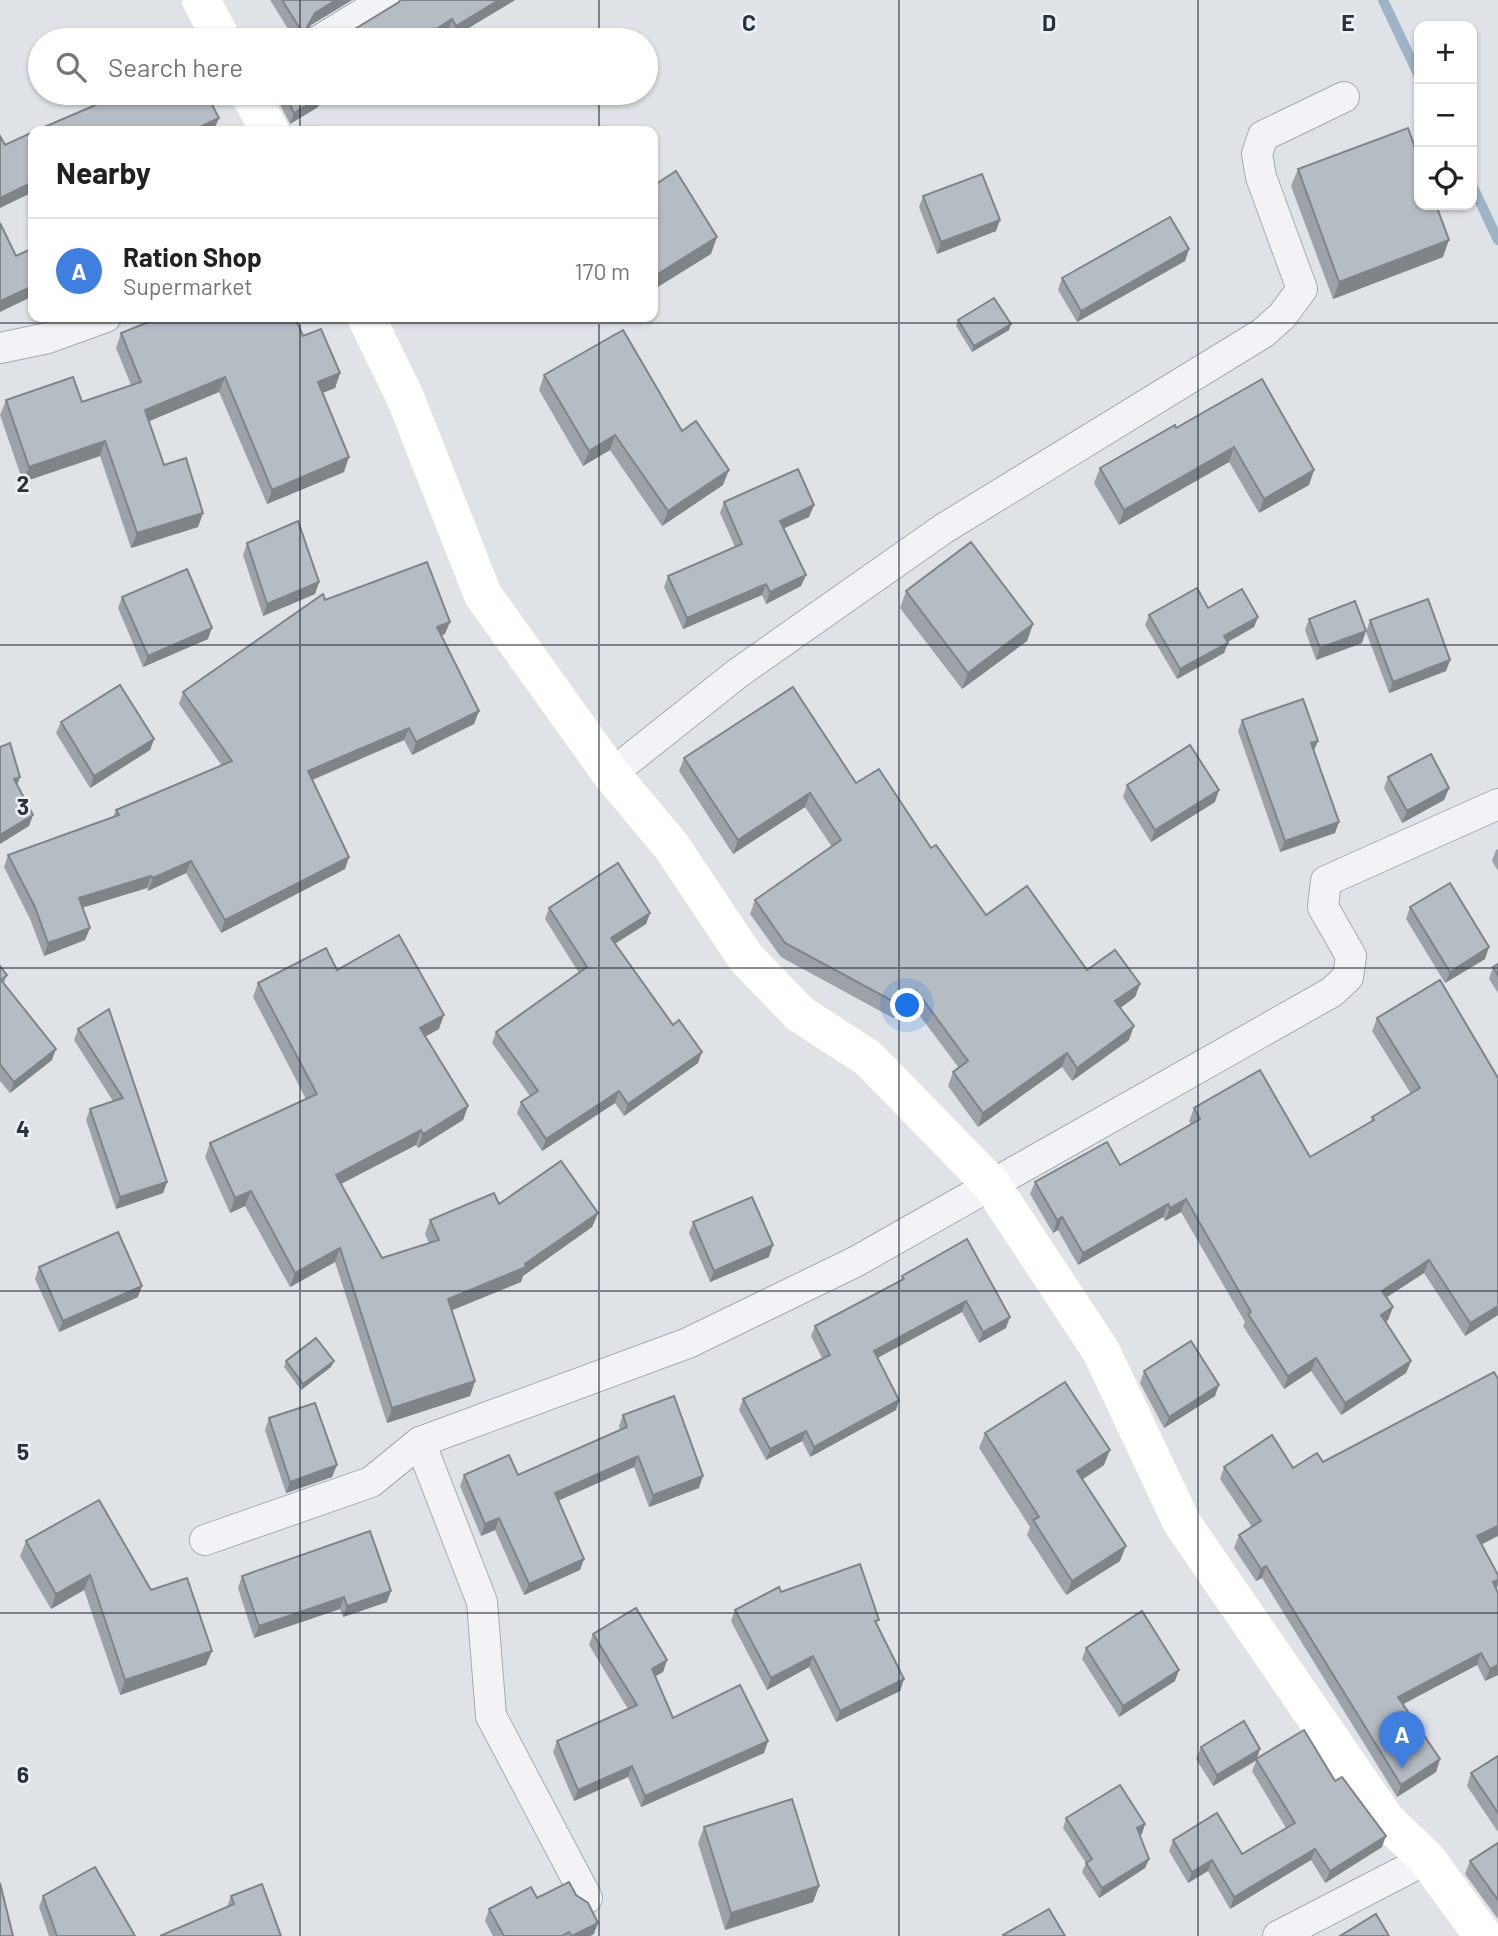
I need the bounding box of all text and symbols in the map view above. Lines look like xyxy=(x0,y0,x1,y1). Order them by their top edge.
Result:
text: C xyxy=(742,8,756,36)
text: D xyxy=(1042,8,1056,36)
text: E xyxy=(1341,8,1355,36)
map controls xyxy=(1414,21,1477,210)
button: + xyxy=(1414,21,1477,84)
search box xyxy=(28,28,658,105)
icon: search xyxy=(52,48,90,86)
text: Search here xyxy=(108,51,243,82)
button: − xyxy=(1414,84,1477,147)
button: locate xyxy=(1414,147,1477,210)
text: Nearby xyxy=(56,154,151,190)
text: Ration Shop xyxy=(123,241,262,272)
text: A xyxy=(71,257,87,285)
text: 170 m xyxy=(574,257,630,285)
text: Supermarket xyxy=(123,272,253,300)
text: 2 xyxy=(17,469,29,497)
text: 3 xyxy=(17,792,29,820)
your location xyxy=(890,988,924,1022)
text: 4 xyxy=(16,1114,30,1142)
text: 5 xyxy=(17,1437,29,1465)
pin: A xyxy=(1379,1711,1425,1769)
text: 6 xyxy=(17,1760,29,1788)

